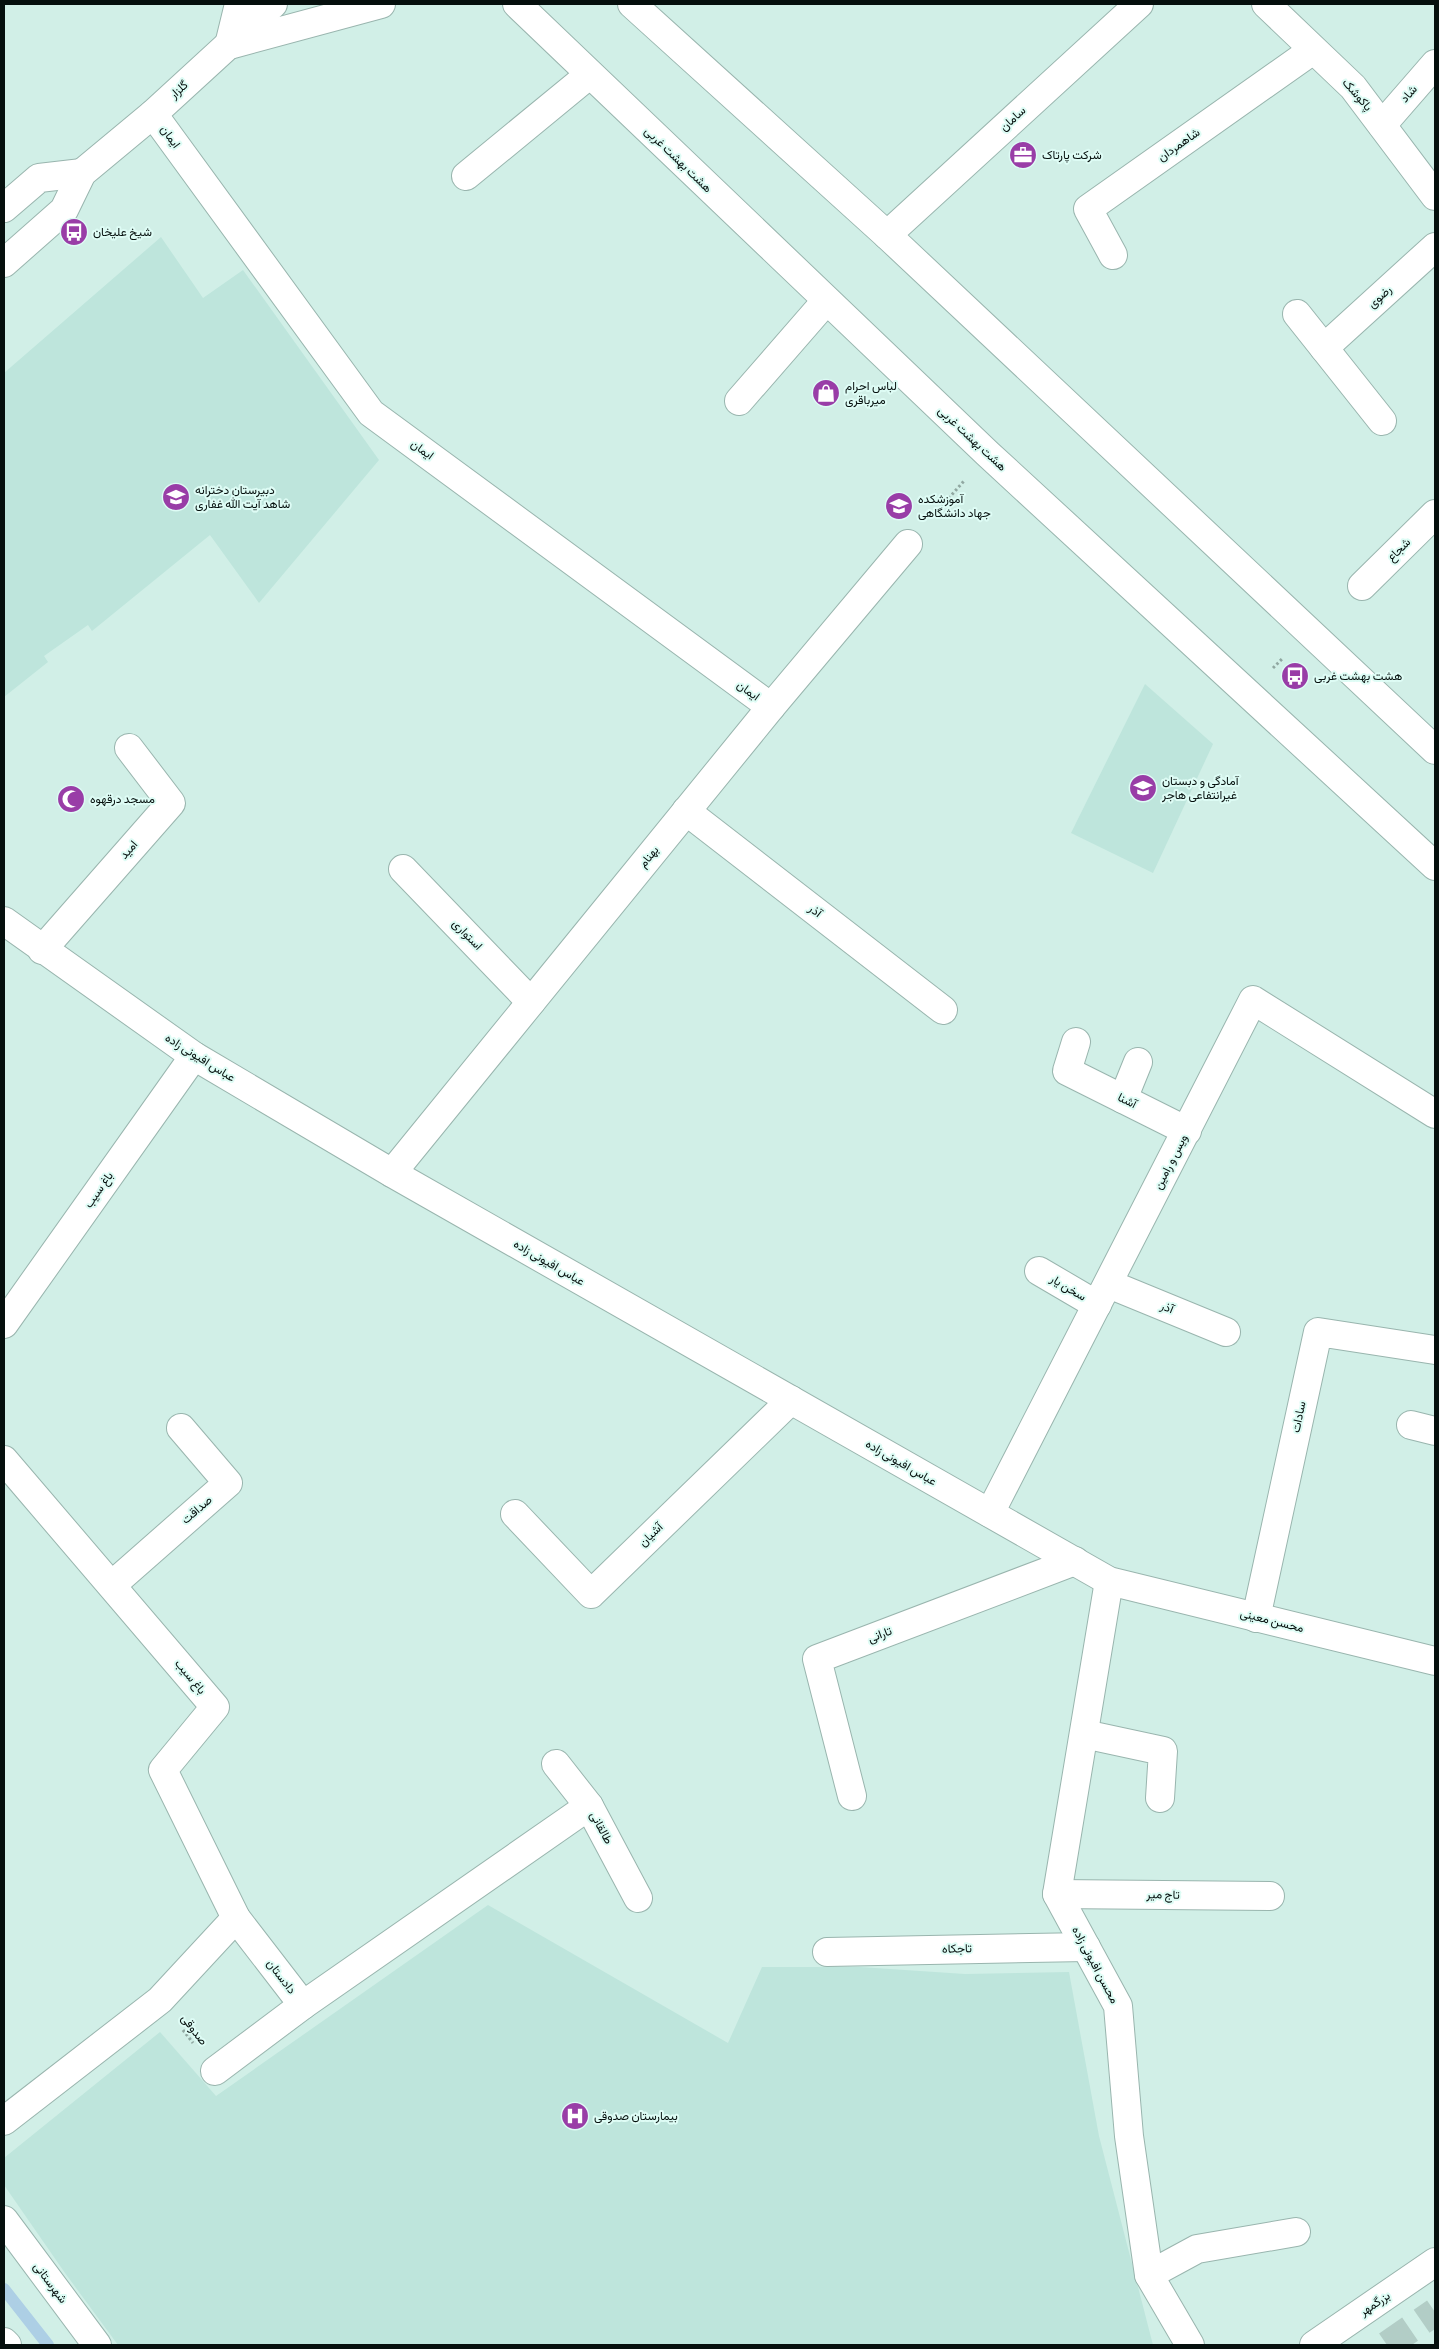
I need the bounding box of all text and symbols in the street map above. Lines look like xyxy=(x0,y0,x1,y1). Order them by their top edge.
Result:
street label: پاکوشک xyxy=(1338,75,1376,115)
street label: گلزار xyxy=(165,77,192,104)
street label: شاد xyxy=(1397,81,1421,107)
street label: سامان xyxy=(996,102,1030,136)
street label: ایمان xyxy=(156,122,184,152)
street label: هشت بهشت غربی xyxy=(640,123,716,197)
street label: شاهمردان xyxy=(1154,124,1204,166)
office icon: شرکت پارتاک xyxy=(1008,140,1038,170)
place label: شرکت پارتاک xyxy=(1042,147,1102,164)
bus stop icon: شیخ علیخان xyxy=(59,217,89,247)
place label: شیخ علیخان xyxy=(93,224,152,241)
street label: رضوی xyxy=(1364,282,1396,312)
shop icon: لباس احرام میرباقری xyxy=(811,378,841,408)
place label: لباس احرام میرباقری xyxy=(845,378,897,409)
street label: هشت بهشت غربی xyxy=(934,403,1010,475)
street label: ایمان xyxy=(407,436,437,464)
school or university icon: دبیرستان دخترانه شاهد آیت الله غفاری xyxy=(161,482,191,512)
place label: دبیرستان دخترانه شاهد آیت الله غفاری xyxy=(195,482,290,513)
school or university icon: آموزشکده جهاد دانشگاهی xyxy=(884,491,914,521)
place label: آموزشکده جهاد دانشگاهی xyxy=(918,491,991,522)
street label: شجاع xyxy=(1383,534,1415,566)
bus stop icon: هشت بهشت غربی xyxy=(1280,661,1310,691)
place label: هشت بهشت غربی xyxy=(1314,668,1402,685)
street label: ایمان xyxy=(733,677,763,705)
school or university icon: آمادگی و دبستان غیرانتفاعی هاجر xyxy=(1128,773,1158,803)
place label: آمادگی و دبستان غیرانتفاعی هاجر xyxy=(1161,773,1240,804)
mosque icon: مسجد درقهوه xyxy=(56,784,86,814)
place label: مسجد درقهوه xyxy=(90,791,155,808)
street label: امید xyxy=(116,837,142,863)
street label: بهنام xyxy=(635,842,663,872)
street label: آذر xyxy=(804,900,826,922)
street label: استواری xyxy=(448,916,486,954)
street label: عباس افیونی زاده xyxy=(162,1030,238,1086)
street label: آشنا xyxy=(1114,1089,1141,1114)
street label: ویس و رامین xyxy=(1150,1131,1192,1193)
street label: باغ سیب xyxy=(80,1168,118,1212)
street label: عباس افیونی زاده xyxy=(510,1236,588,1290)
street label: سخن یار xyxy=(1046,1270,1089,1306)
street label: آذر xyxy=(1157,1297,1177,1319)
street label: سادات xyxy=(1287,1400,1311,1434)
street label: عباس افیونی زاده xyxy=(862,1436,940,1490)
street label: صداقت xyxy=(178,1492,216,1528)
street label: آشیان xyxy=(635,1518,668,1551)
street label: محسن معینی xyxy=(1238,1605,1306,1637)
street label: تارانی xyxy=(866,1623,894,1647)
street label: باغ سیب xyxy=(170,1656,210,1698)
street label: طالقانی xyxy=(585,1809,617,1847)
street label: تاج میر xyxy=(1145,1886,1180,1904)
street label: محسن افیونی زاده xyxy=(1067,1923,1123,2007)
street label: تاجکاه xyxy=(942,1940,972,1958)
street label: دادستان xyxy=(262,1956,300,1998)
street label: صدوقی xyxy=(177,2011,211,2049)
hospital icon: بیمارستان صدوقی xyxy=(560,2101,590,2131)
place label: بیمارستان صدوقی xyxy=(594,2108,678,2125)
street label: شهرستانی xyxy=(29,2259,71,2307)
street label: بزرگمهر xyxy=(1355,2287,1394,2321)

